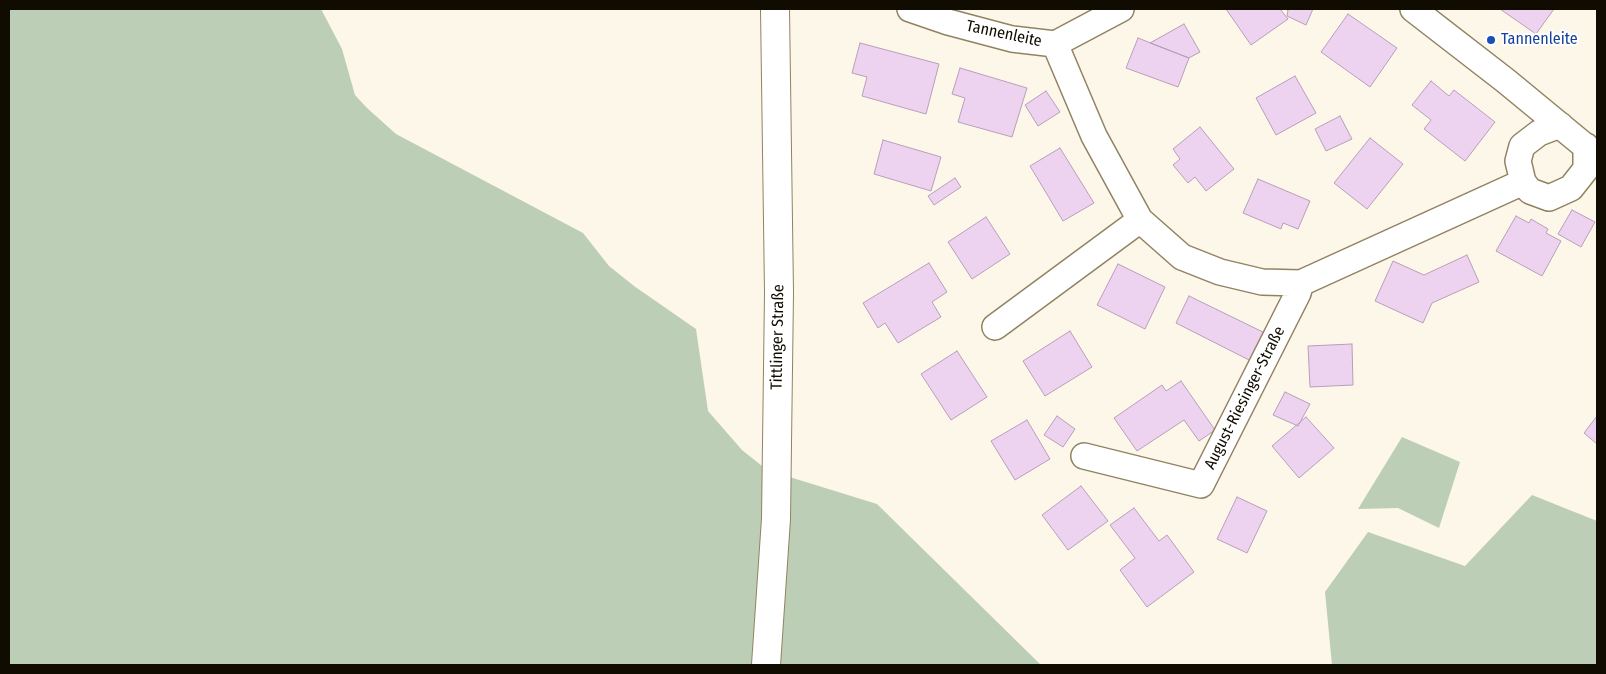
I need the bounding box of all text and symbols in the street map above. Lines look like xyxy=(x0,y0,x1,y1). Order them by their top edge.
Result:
street label: Tannenleite xyxy=(965,17,1043,51)
place label: Tannenleite xyxy=(1501,30,1578,50)
marker: Tannenleite xyxy=(1485,34,1497,46)
street label: Tittlinger Straße xyxy=(767,284,789,390)
street label: August-Riesinger-Straße xyxy=(1201,323,1289,473)

